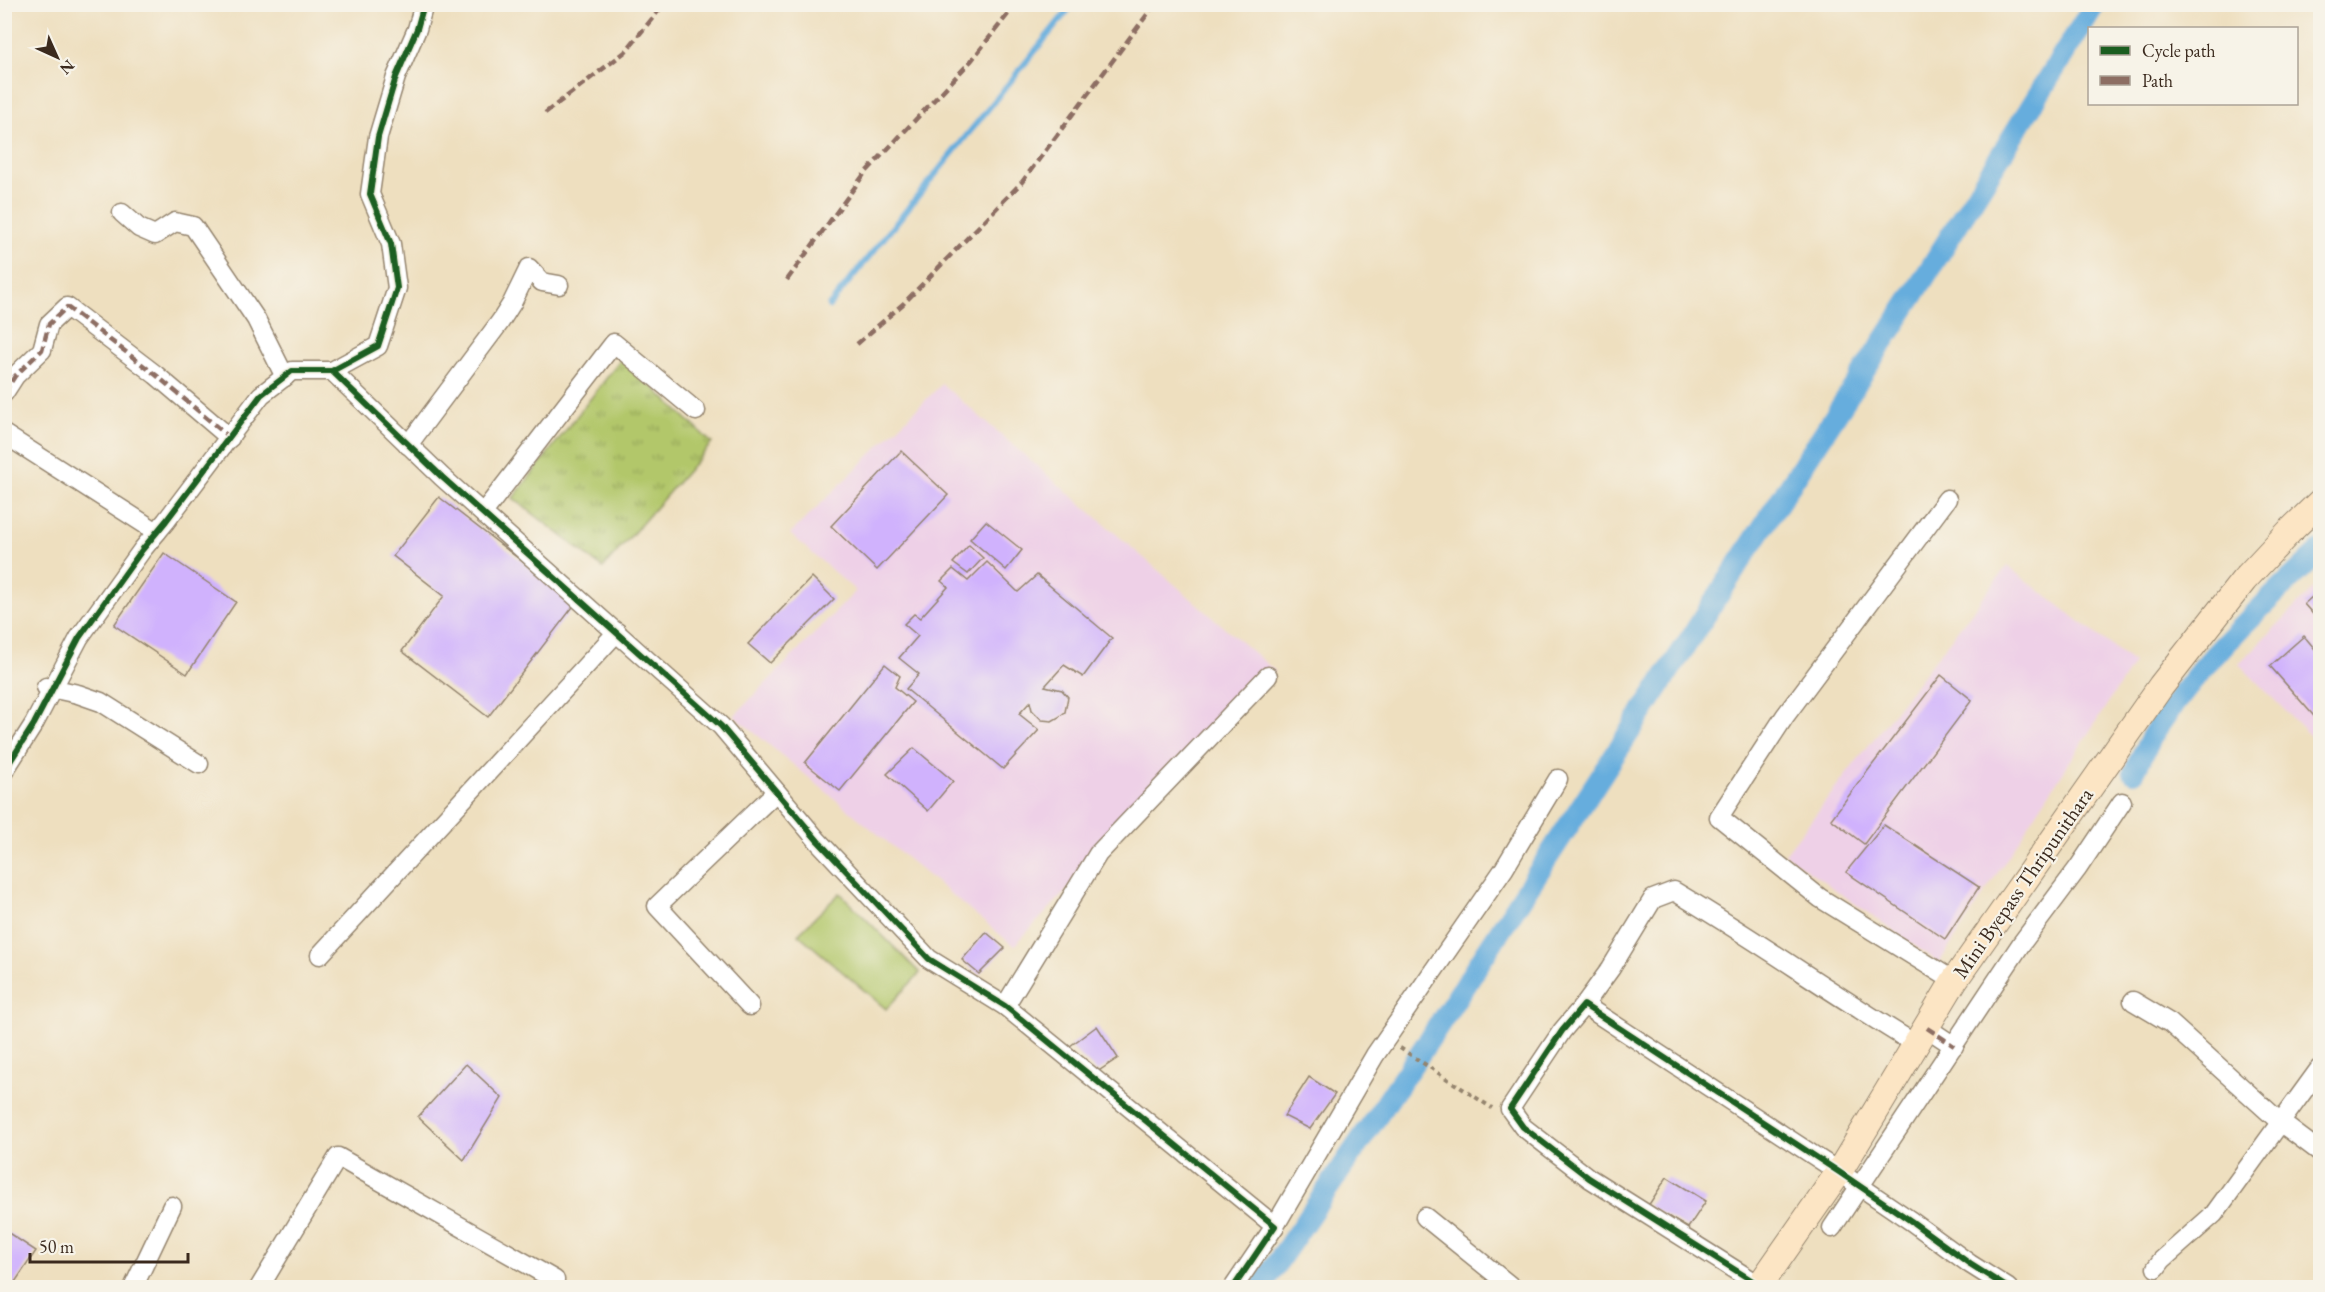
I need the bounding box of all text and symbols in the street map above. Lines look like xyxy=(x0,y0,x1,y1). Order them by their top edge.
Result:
north arrow xyxy=(27,27,87,87)
legend xyxy=(2088,27,2298,105)
text: Cycle path xyxy=(2142,39,2216,62)
text: N xyxy=(55,55,79,79)
text: Path xyxy=(2142,69,2173,92)
street label: Mini Byepass Thripunithara xyxy=(1947,782,2099,983)
scale bar xyxy=(30,1226,188,1264)
text: 50 m xyxy=(39,1235,74,1258)

